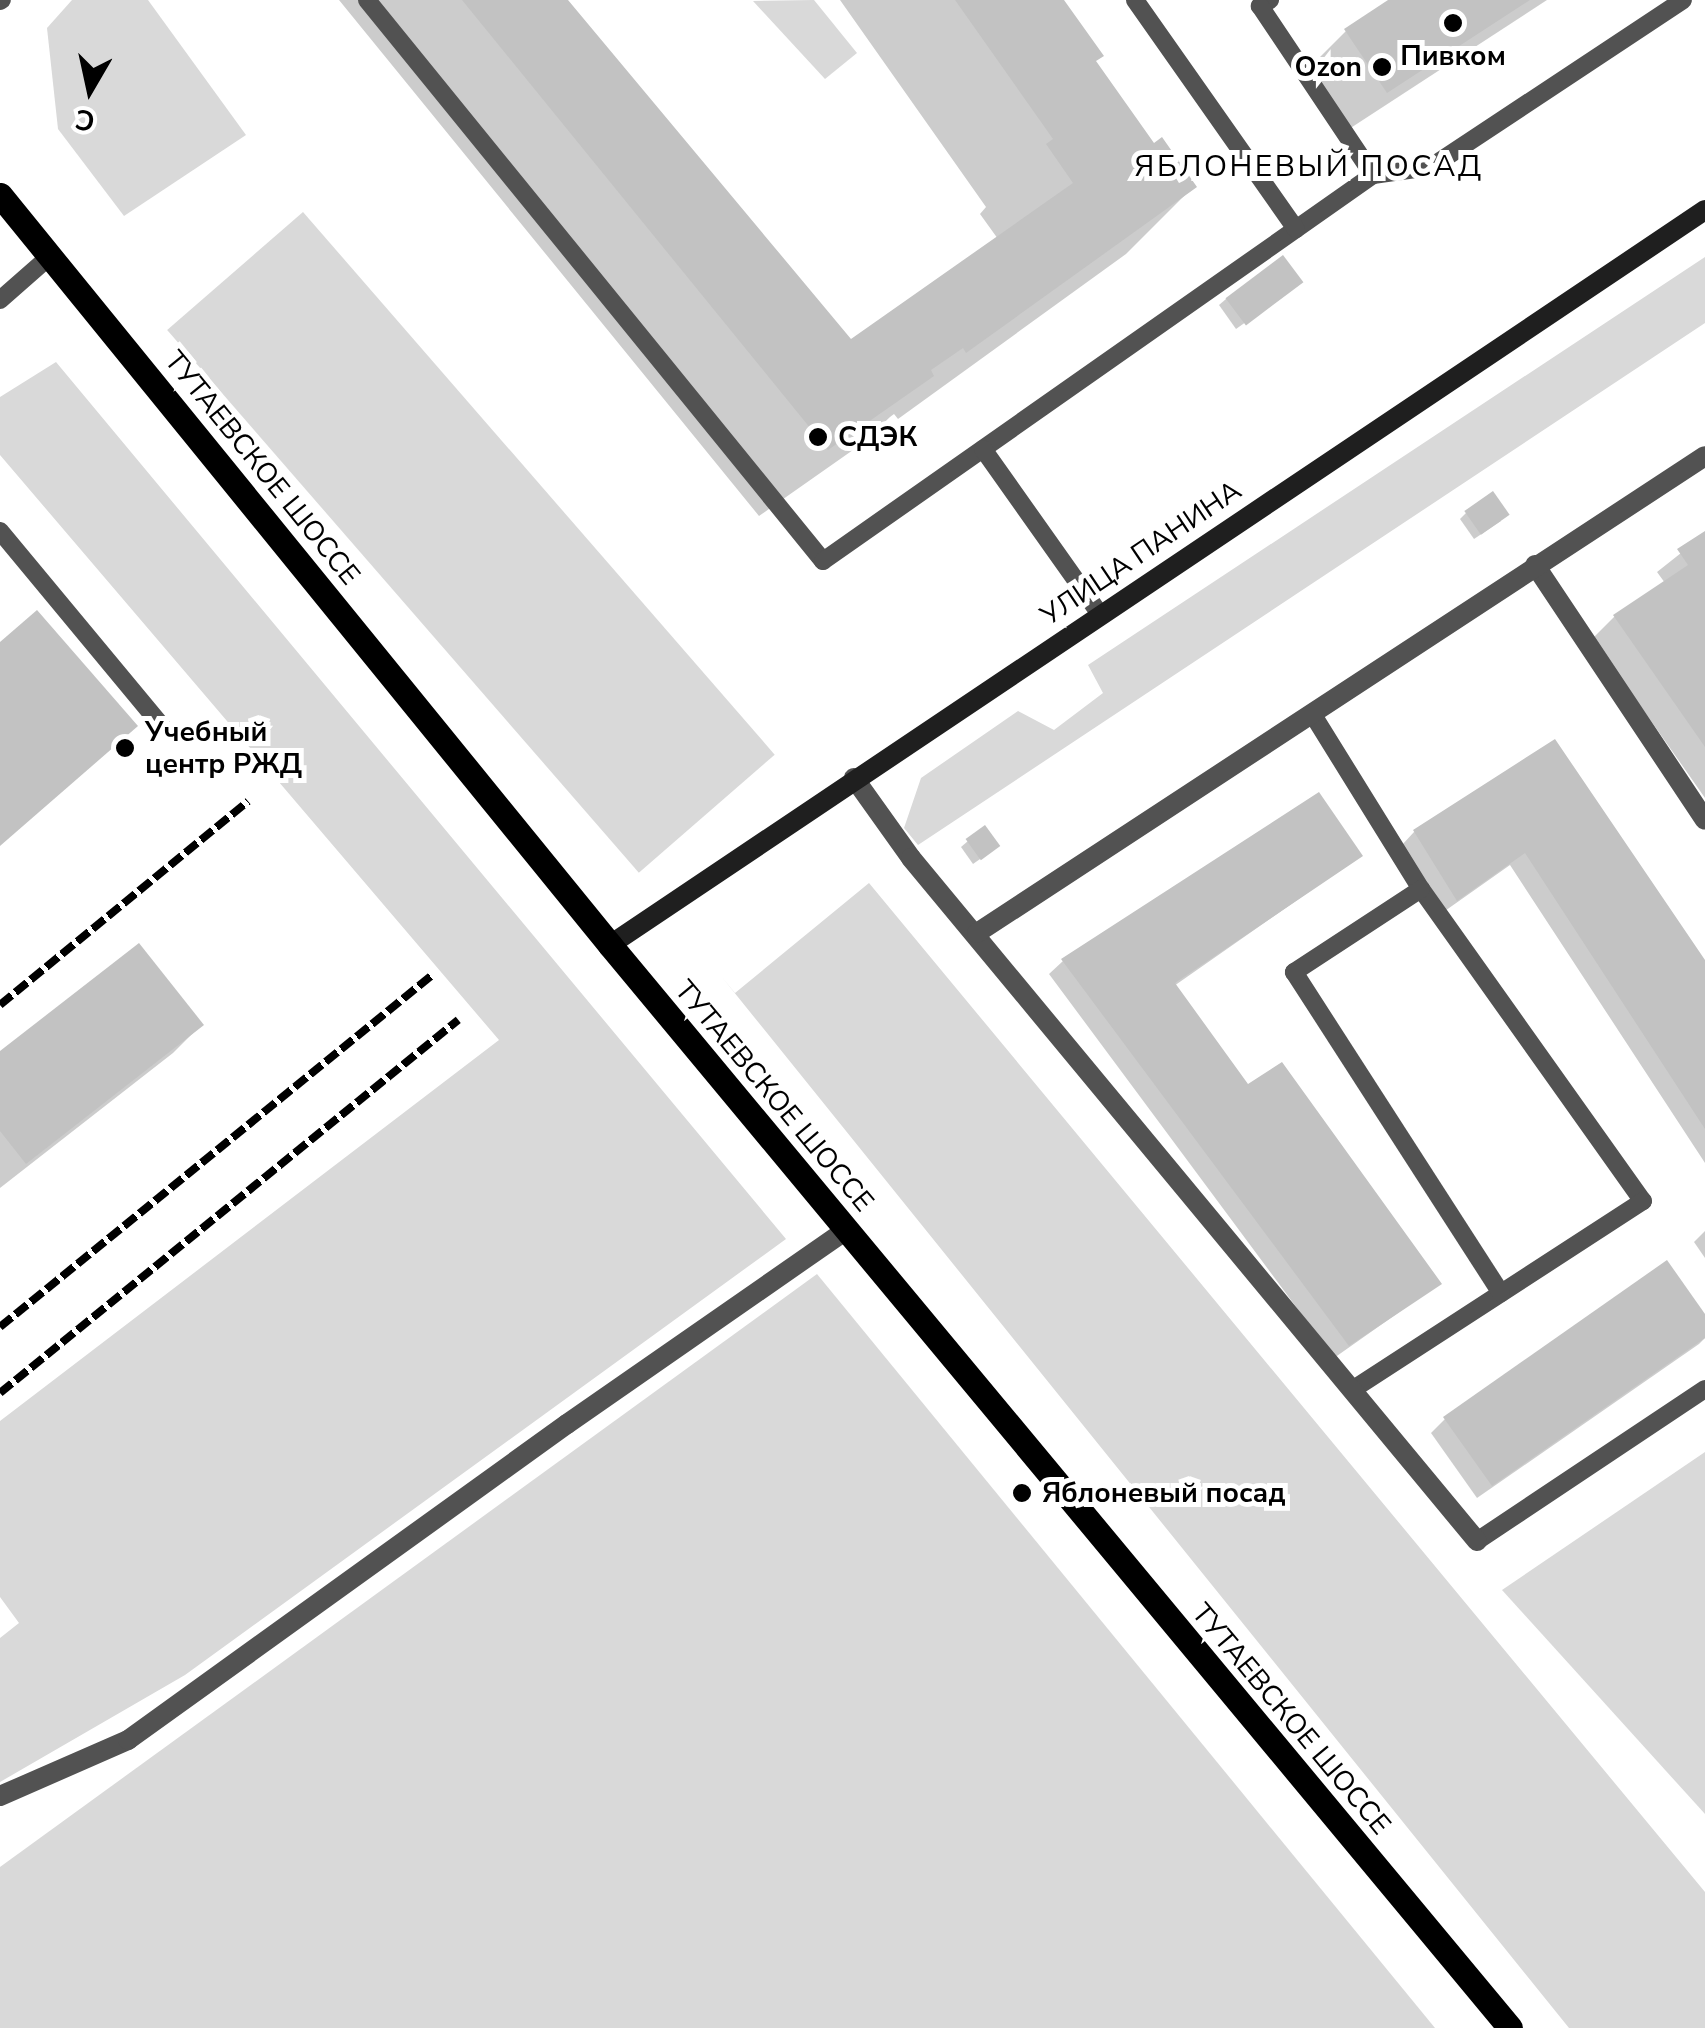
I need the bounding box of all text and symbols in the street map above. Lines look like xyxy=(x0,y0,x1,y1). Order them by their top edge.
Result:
marker: Пивком xyxy=(1442,12,1464,34)
place label: Пивком xyxy=(1400,39,1506,73)
north arrow xyxy=(40,40,140,140)
place label: Ozon xyxy=(1295,50,1362,84)
marker: Ozon xyxy=(1371,56,1393,78)
text: С xyxy=(73,99,98,140)
district label: ЯБЛОНЕВЫЙ ПОСАД xyxy=(1134,149,1484,185)
street label: ТУТАЕВСКОЕ ШОССЕ xyxy=(157,344,367,592)
place label: СДЭК xyxy=(838,420,917,454)
marker: СДЭК xyxy=(807,426,829,448)
street label: УЛИЦА ПАНИНА xyxy=(1034,473,1248,633)
place label: Учебный центр РЖД xyxy=(145,715,302,781)
marker: Учебный центр РЖД xyxy=(114,737,136,759)
street label: ТУТАЕВСКОЕ ШОССЕ xyxy=(667,974,881,1218)
place label: Яблоневый посад xyxy=(1042,1476,1286,1510)
marker: Яблоневый посад xyxy=(1011,1482,1033,1504)
street label: ТУТАЕВСКОЕ ШОССЕ xyxy=(1184,1597,1398,1841)

